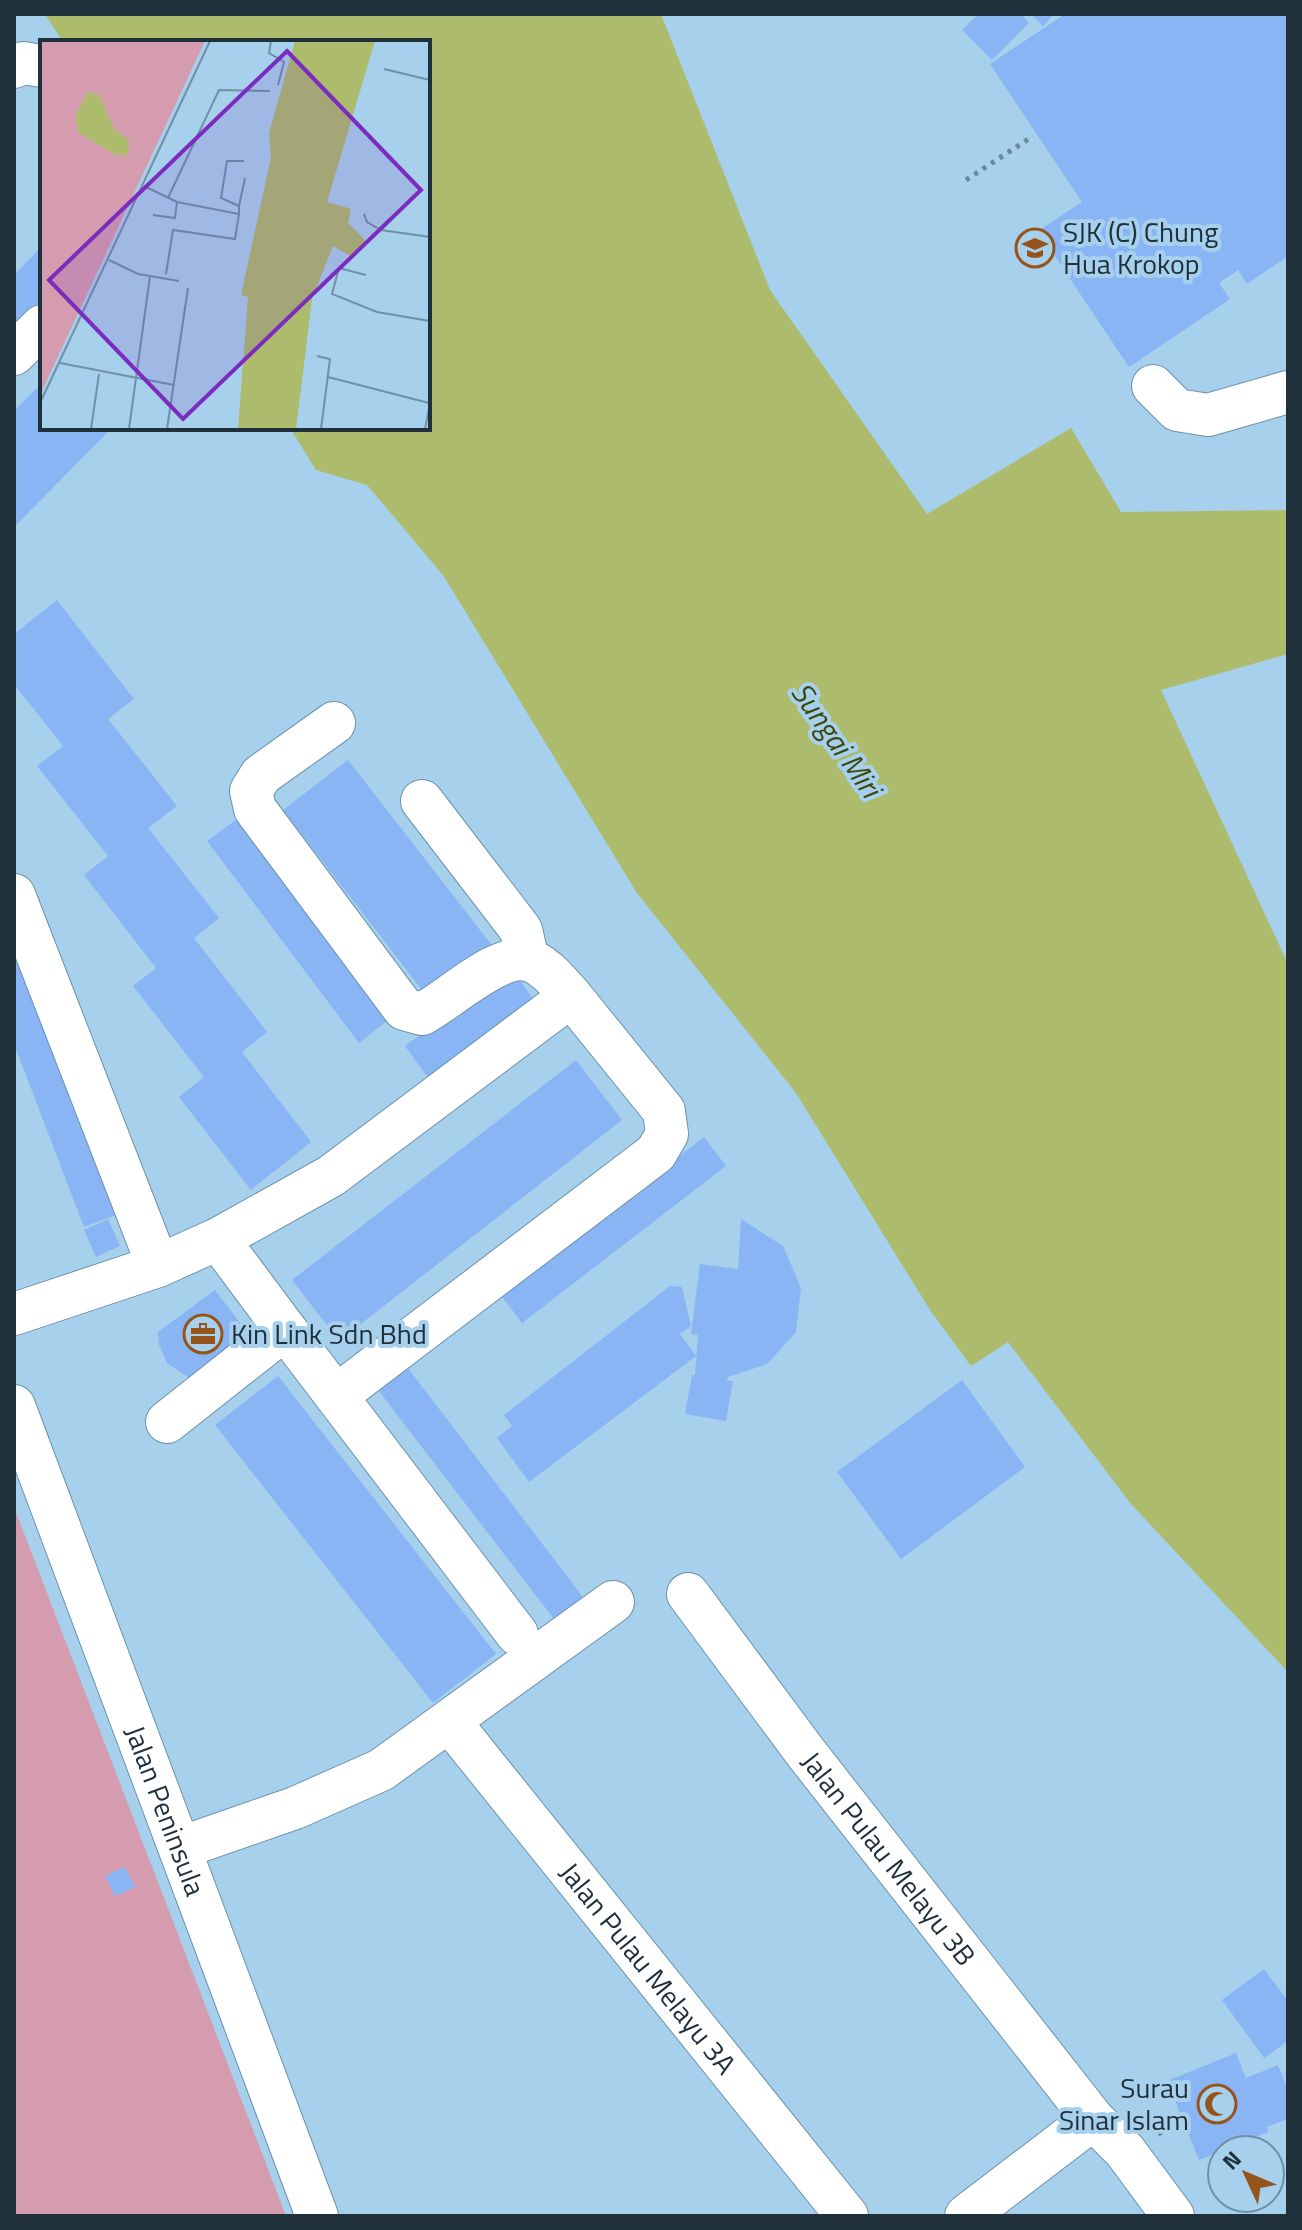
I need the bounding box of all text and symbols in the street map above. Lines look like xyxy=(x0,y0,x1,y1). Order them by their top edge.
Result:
inset map xyxy=(40,40,430,430)
place label: SJK (C) Chung Hua Krokop xyxy=(1063,210,1218,285)
school or university icon: SJK (C) Chung Hua Krokop xyxy=(1014,227,1056,269)
water label: Sungai Miri xyxy=(780,672,896,810)
place label: Kin Link Sdn Bhd xyxy=(231,1312,427,1355)
office icon: Kin Link Sdn Bhd xyxy=(182,1313,224,1355)
street label: Jalan Peninsula xyxy=(114,1719,217,1902)
street label: Jalan Pulau Melayu 3B xyxy=(791,1742,987,1975)
street label: Jalan Pulau Melayu 3A xyxy=(550,1853,747,2084)
place label: Surau Sinar Islam xyxy=(1059,2066,1189,2141)
mosque icon: Surau Sinar Islam xyxy=(1196,2083,1238,2125)
north arrow xyxy=(1206,2134,1286,2214)
text: N xyxy=(1214,2143,1249,2177)

